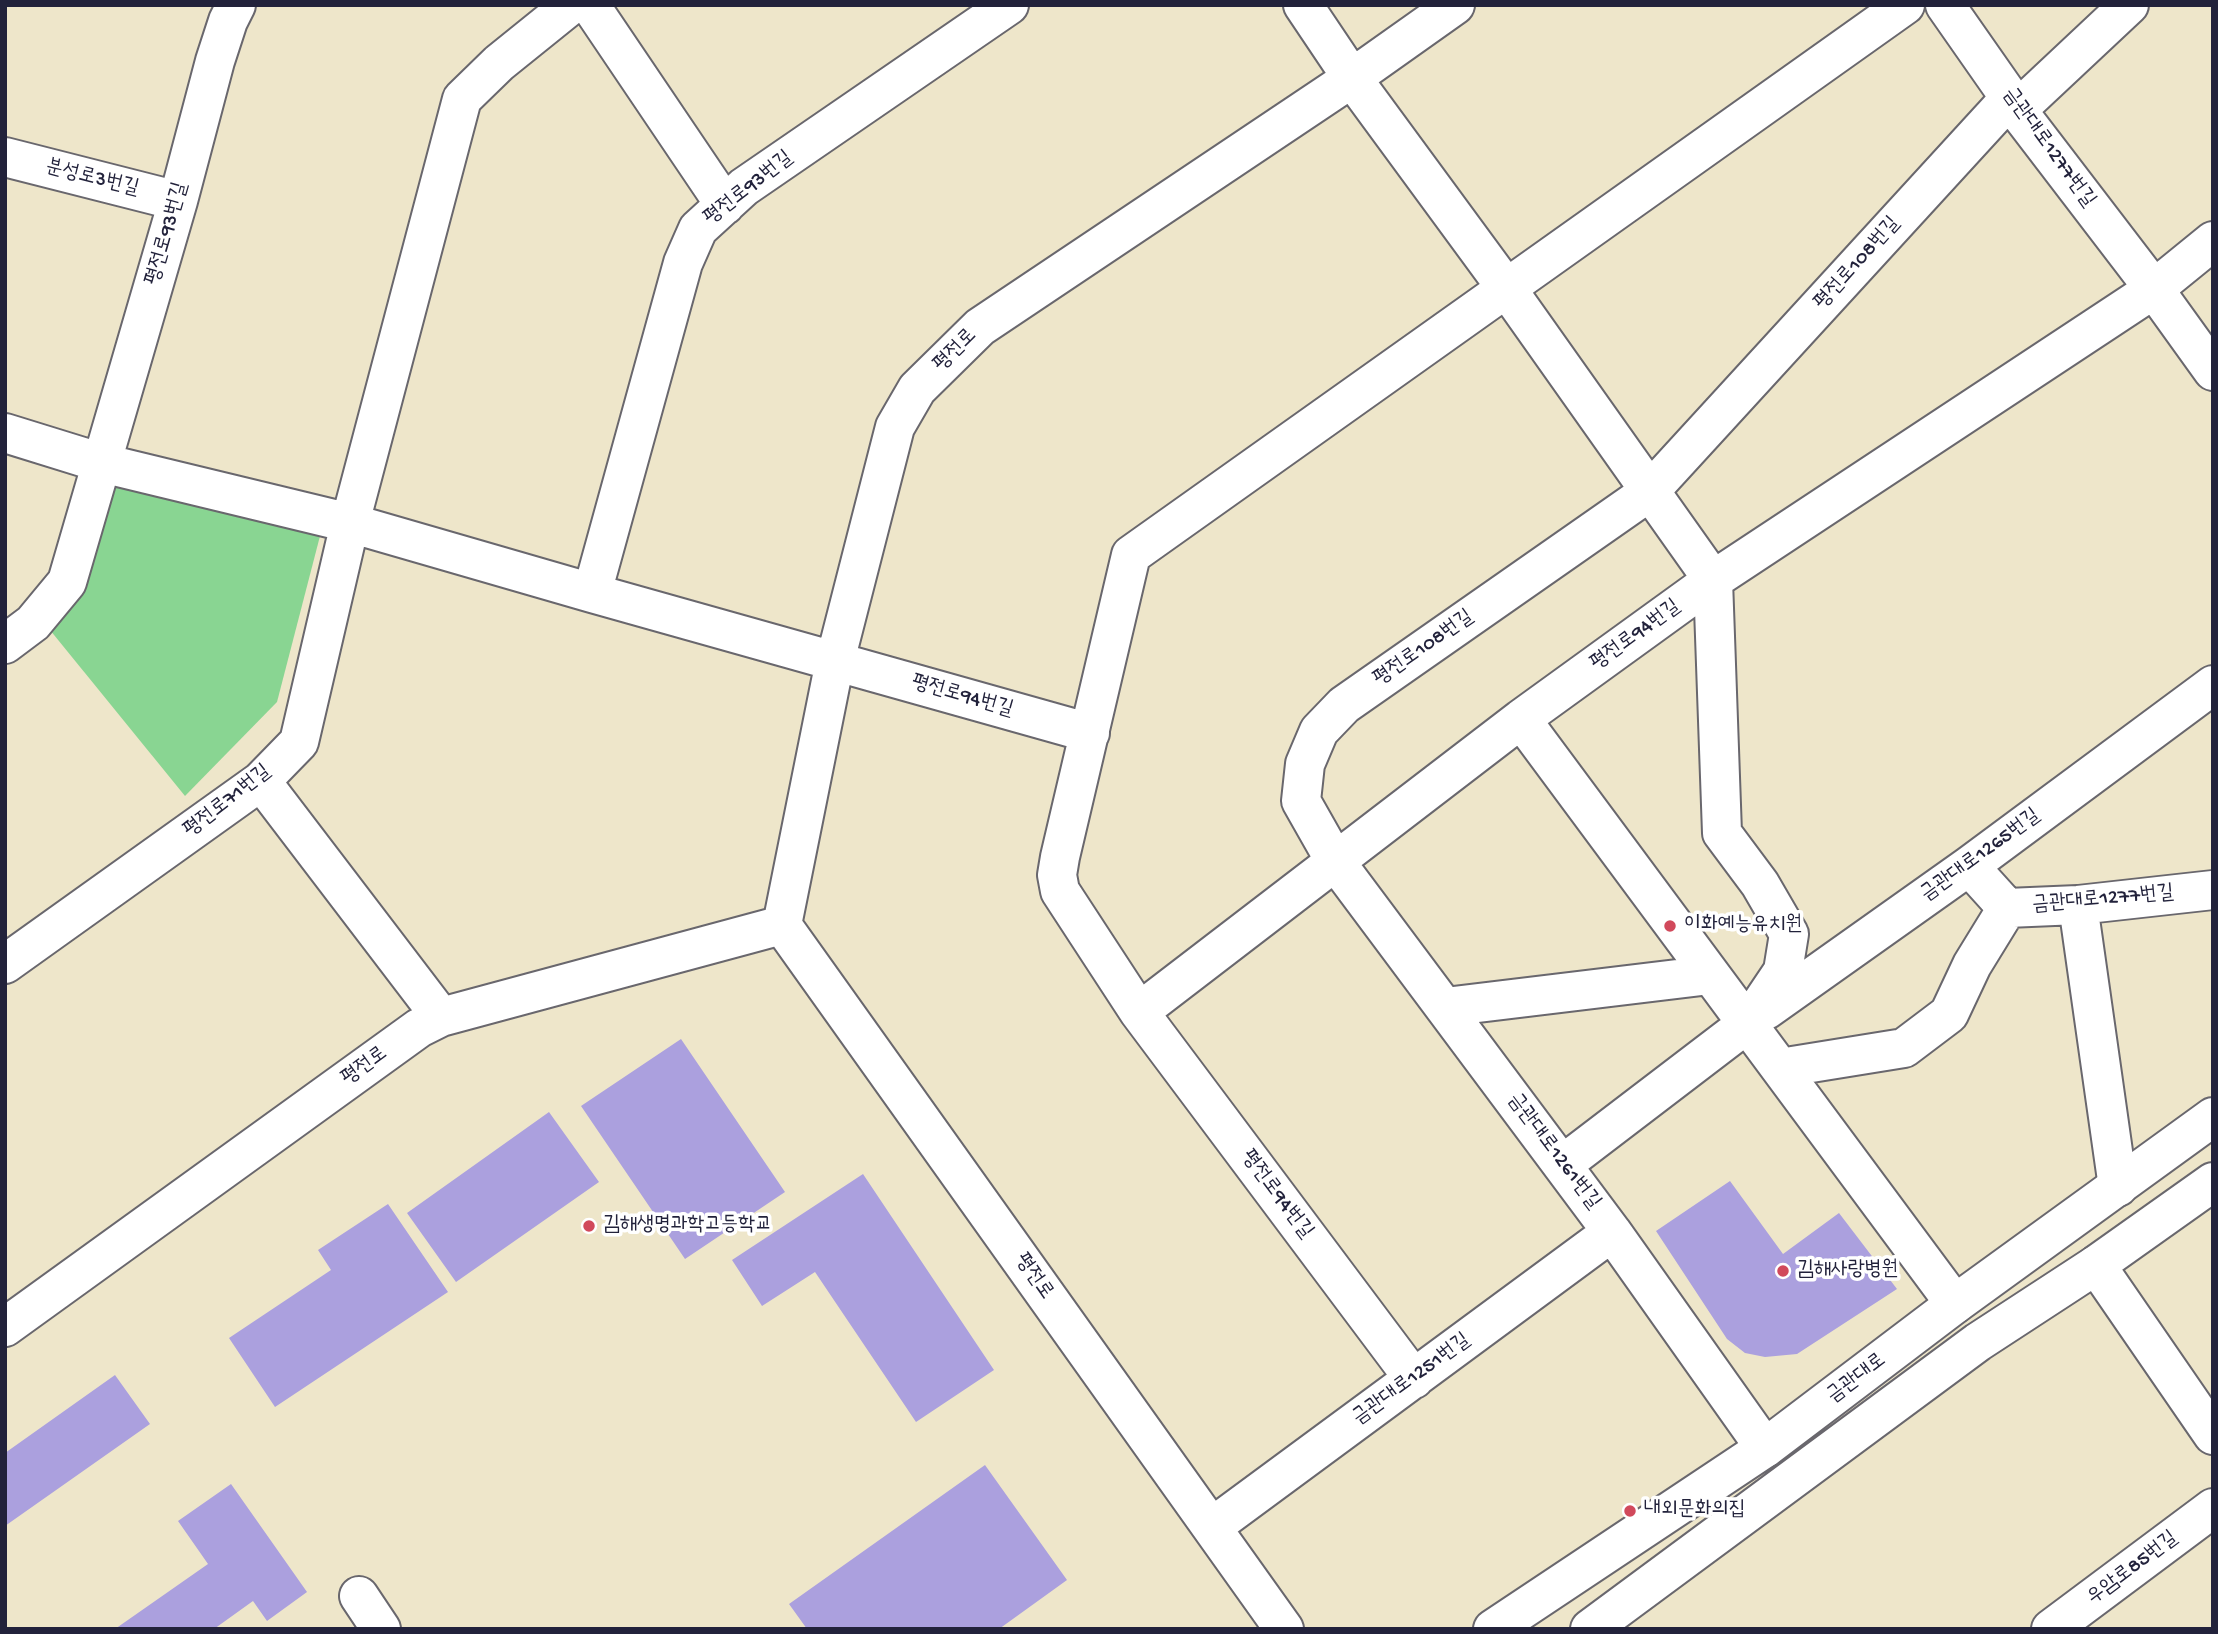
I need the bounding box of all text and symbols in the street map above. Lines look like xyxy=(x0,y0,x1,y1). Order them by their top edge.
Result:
street label: 금관대로1277번길 xyxy=(1996,83,2100,213)
street label: 평전로93번길 xyxy=(700,146,798,232)
street label: 분성로3번길 xyxy=(43,155,141,203)
street label: 평전로93번길 xyxy=(141,180,195,288)
street label: 평전로108번길 xyxy=(1810,212,1906,316)
street label: 평전로 xyxy=(929,324,983,378)
street label: 평전로94번길 xyxy=(1586,595,1686,677)
street label: 평전로108번길 xyxy=(1369,605,1479,693)
street label: 평전로94번길 xyxy=(908,670,1016,724)
street label: 평전로71번길 xyxy=(179,760,277,844)
street label: 금관대로1265번길 xyxy=(1916,804,2046,908)
street label: 금관대로1277번길 xyxy=(2031,881,2175,919)
place label: 이화예능유치원 xyxy=(1684,913,1802,939)
marker: 이화예능유치원 xyxy=(1662,918,1678,934)
street label: 평전로 xyxy=(337,1042,393,1092)
street label: 금관대로1261번길 xyxy=(1501,1089,1605,1215)
street label: 평전로94번길 xyxy=(1234,1146,1318,1244)
place label: 김해생명과학고등학교 xyxy=(603,1213,772,1239)
marker: 김해생명과학고등학교 xyxy=(581,1218,597,1234)
street label: 평전로 xyxy=(1008,1249,1058,1305)
place label: 김해사랑병원 xyxy=(1797,1258,1898,1284)
marker: 김해사랑병원 xyxy=(1775,1263,1791,1279)
street label: 금관대로1251번길 xyxy=(1348,1329,1476,1431)
street label: 금관대로 xyxy=(1822,1349,1892,1409)
place label: 내외문화의집 xyxy=(1644,1498,1745,1524)
marker: 내외문화의집 xyxy=(1622,1503,1638,1519)
street label: 우암로85번길 xyxy=(2083,1527,2183,1611)

